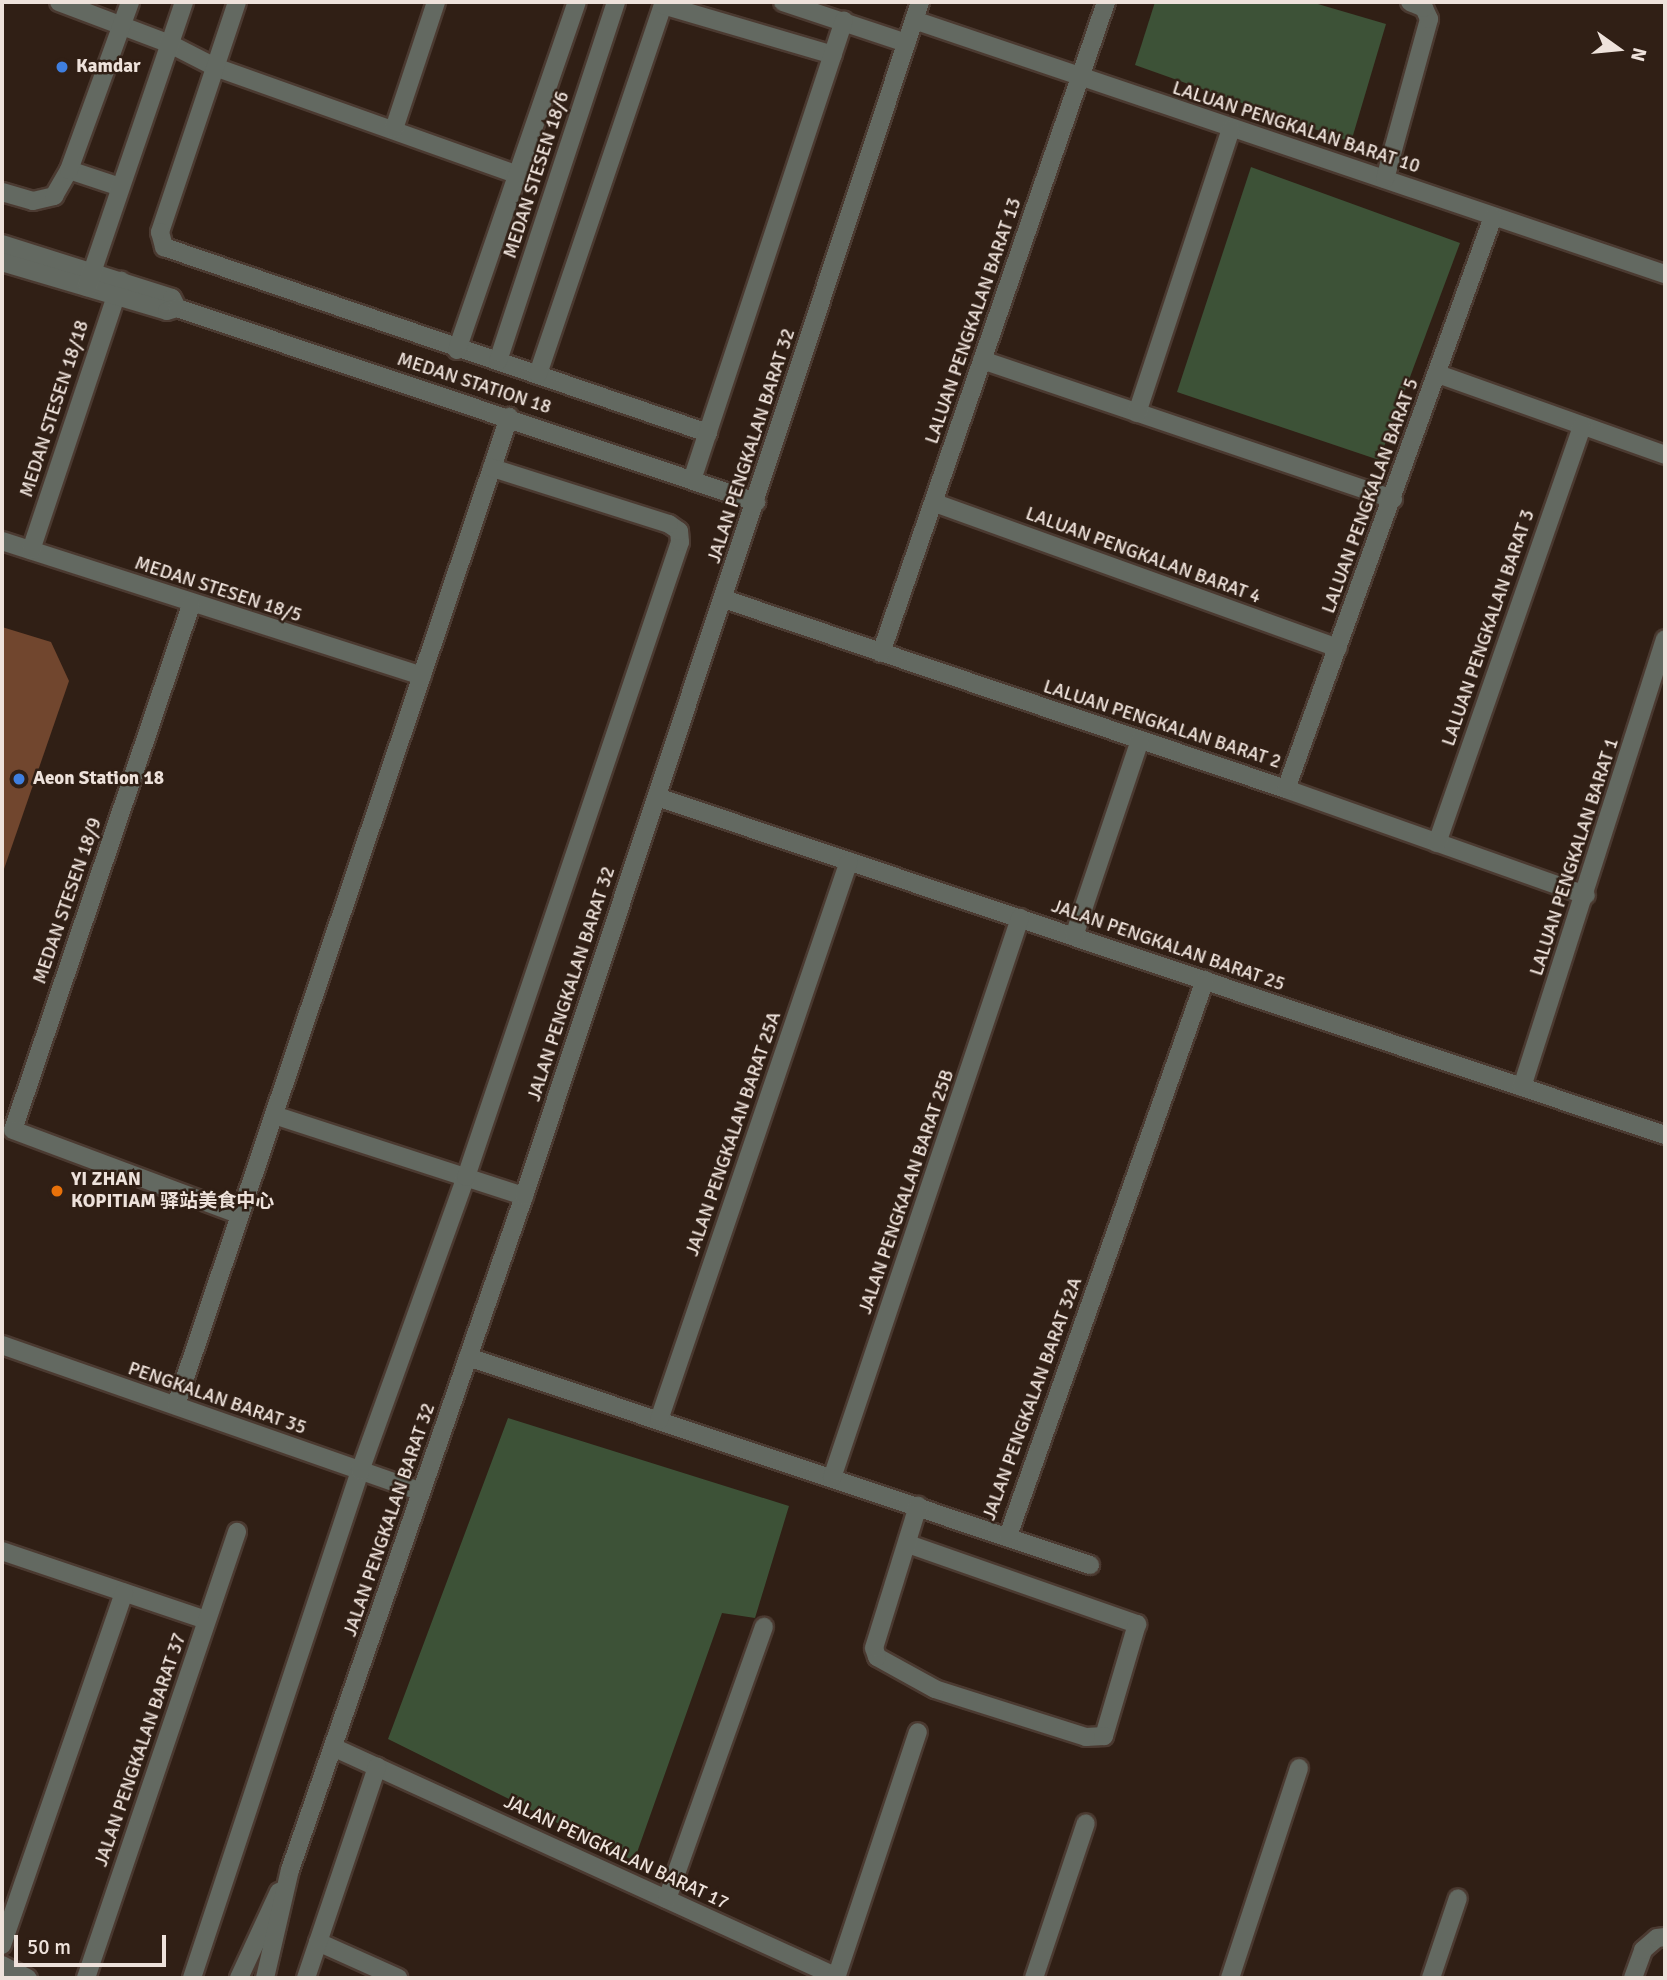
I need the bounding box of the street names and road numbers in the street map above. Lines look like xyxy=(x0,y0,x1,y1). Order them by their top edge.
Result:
street label: LALUAN PENGKALAN BARAT 10 xyxy=(1169,77,1423,179)
street label: MEDAN STESEN 18/6 xyxy=(499,89,575,261)
street label: LALUAN PENGKALAN BARAT 13 xyxy=(921,195,1027,447)
street label: MEDAN STESEN 18/18 xyxy=(16,318,94,500)
street label: JALAN PENGKALAN BARAT 32 xyxy=(703,326,801,566)
street label: MEDAN STATION 18 xyxy=(394,348,554,420)
street label: LALUAN PENGKALAN BARAT 5 xyxy=(1318,375,1424,617)
street label: LALUAN PENGKALAN BARAT 4 xyxy=(1022,503,1264,609)
street label: LALUAN PENGKALAN BARAT 3 xyxy=(1438,507,1540,749)
street label: MEDAN STESEN 18/5 xyxy=(132,552,304,628)
street label: LALUAN PENGKALAN BARAT 2 xyxy=(1040,676,1284,774)
street label: LALUAN PENGKALAN BARAT 1 xyxy=(1526,735,1624,979)
street label: MEDAN STESEN 18/9 xyxy=(29,815,107,987)
street label: JALAN PENGKALAN BARAT 32 xyxy=(523,864,621,1104)
street label: JALAN PENGKALAN BARAT 25 xyxy=(1048,895,1288,997)
street label: JALAN PENGKALAN BARAT 25A xyxy=(681,1009,787,1259)
street label: JALAN PENGKALAN BARAT 25B xyxy=(854,1067,960,1317)
street label: JALAN PENGKALAN BARAT 32A xyxy=(978,1274,1088,1524)
street label: PENGKALAN BARAT 35 xyxy=(125,1358,309,1440)
street label: JALAN PENGKALAN BARAT 32 xyxy=(339,1400,441,1640)
street label: JALAN PENGKALAN BARAT 37 xyxy=(90,1630,192,1870)
street label: JALAN PENGKALAN BARAT 17 xyxy=(500,1791,732,1915)

